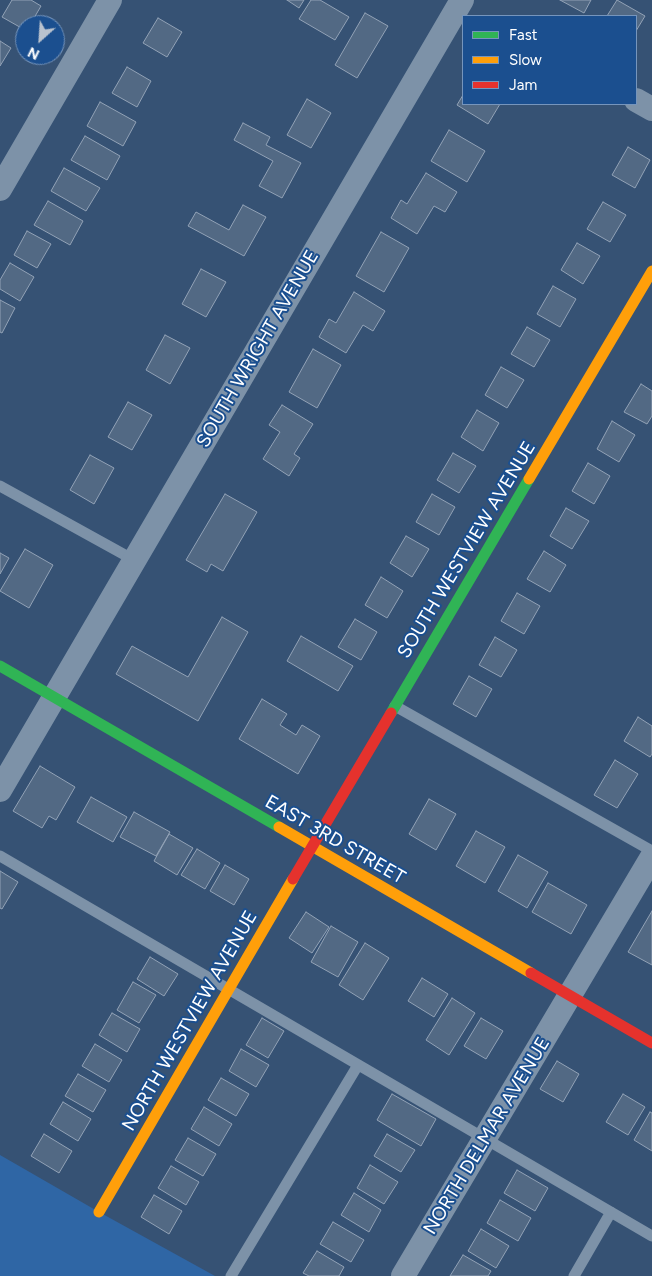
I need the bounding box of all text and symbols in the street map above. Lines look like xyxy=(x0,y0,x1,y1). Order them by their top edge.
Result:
north arrow xyxy=(15,15,65,65)
legend xyxy=(462,15,637,105)
text: Fast xyxy=(509,26,537,44)
text: N xyxy=(25,43,42,63)
text: Slow xyxy=(509,51,542,69)
text: Jam xyxy=(509,76,537,94)
street label: SOUTH WRIGHT AVENUE xyxy=(192,246,324,452)
street label: SOUTH WESTVIEW AVENUE xyxy=(393,437,541,663)
street label: EAST 3RD STREET xyxy=(261,791,409,889)
street label: NORTH WESTVIEW AVENUE xyxy=(117,907,263,1135)
street label: NORTH DELMAR AVENUE xyxy=(419,1033,555,1239)

